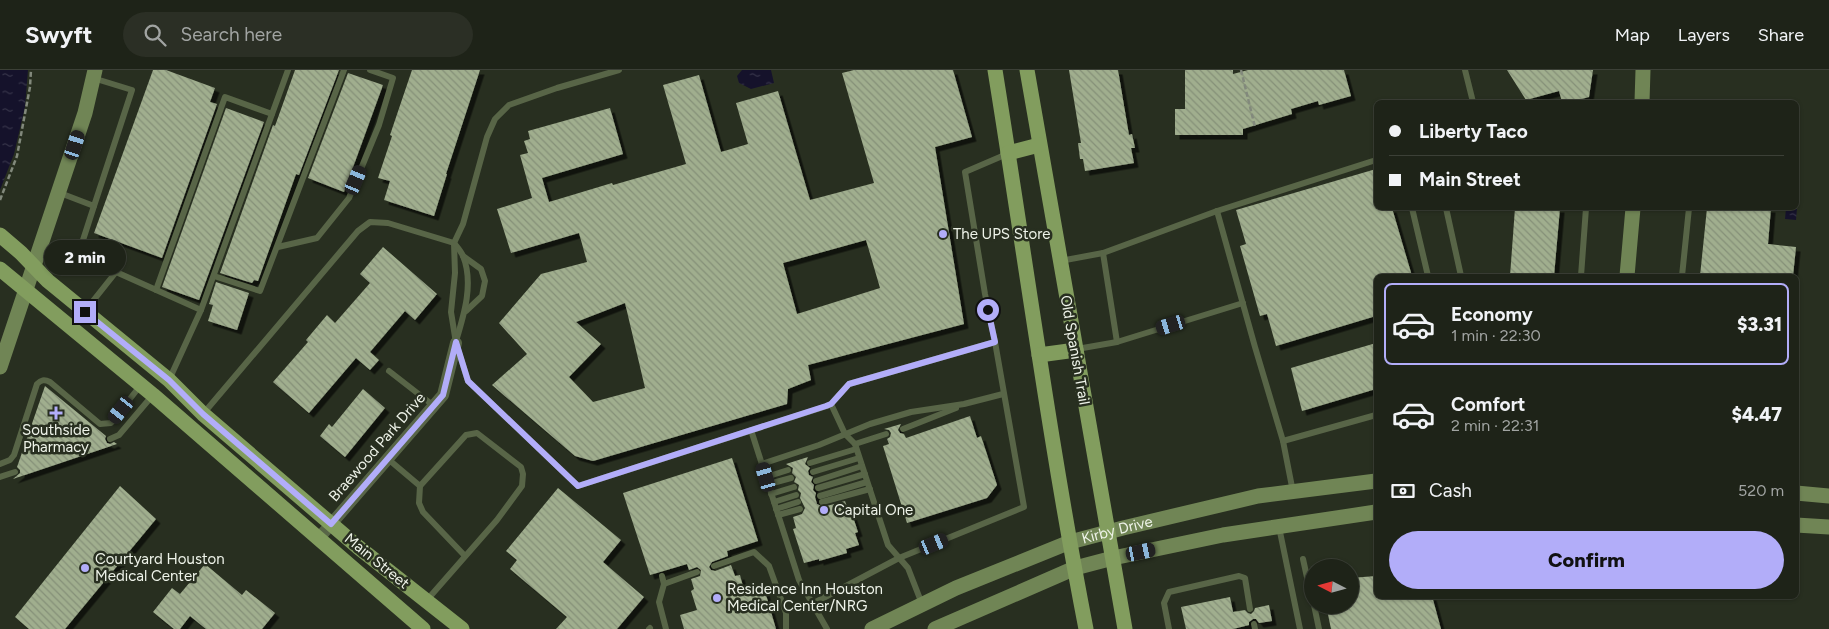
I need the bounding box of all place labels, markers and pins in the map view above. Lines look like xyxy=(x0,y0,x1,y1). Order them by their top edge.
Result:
place label: The UPS Store xyxy=(953,225,1051,243)
marker: The UPS Store xyxy=(937,228,949,240)
marker: Southside Pharmacy xyxy=(50,407,62,419)
place label: Southside Pharmacy xyxy=(22,421,90,456)
place label: Capital One xyxy=(834,501,913,519)
marker: Capital One xyxy=(818,504,830,516)
place label: Courtyard Houston Medical Center xyxy=(95,550,225,585)
marker: Courtyard Houston Medical Center xyxy=(79,562,91,574)
place label: Residence Inn Houston Medical Center/NRG xyxy=(727,580,883,615)
marker: Residence Inn Houston Medical Center/NRG xyxy=(711,592,723,604)

